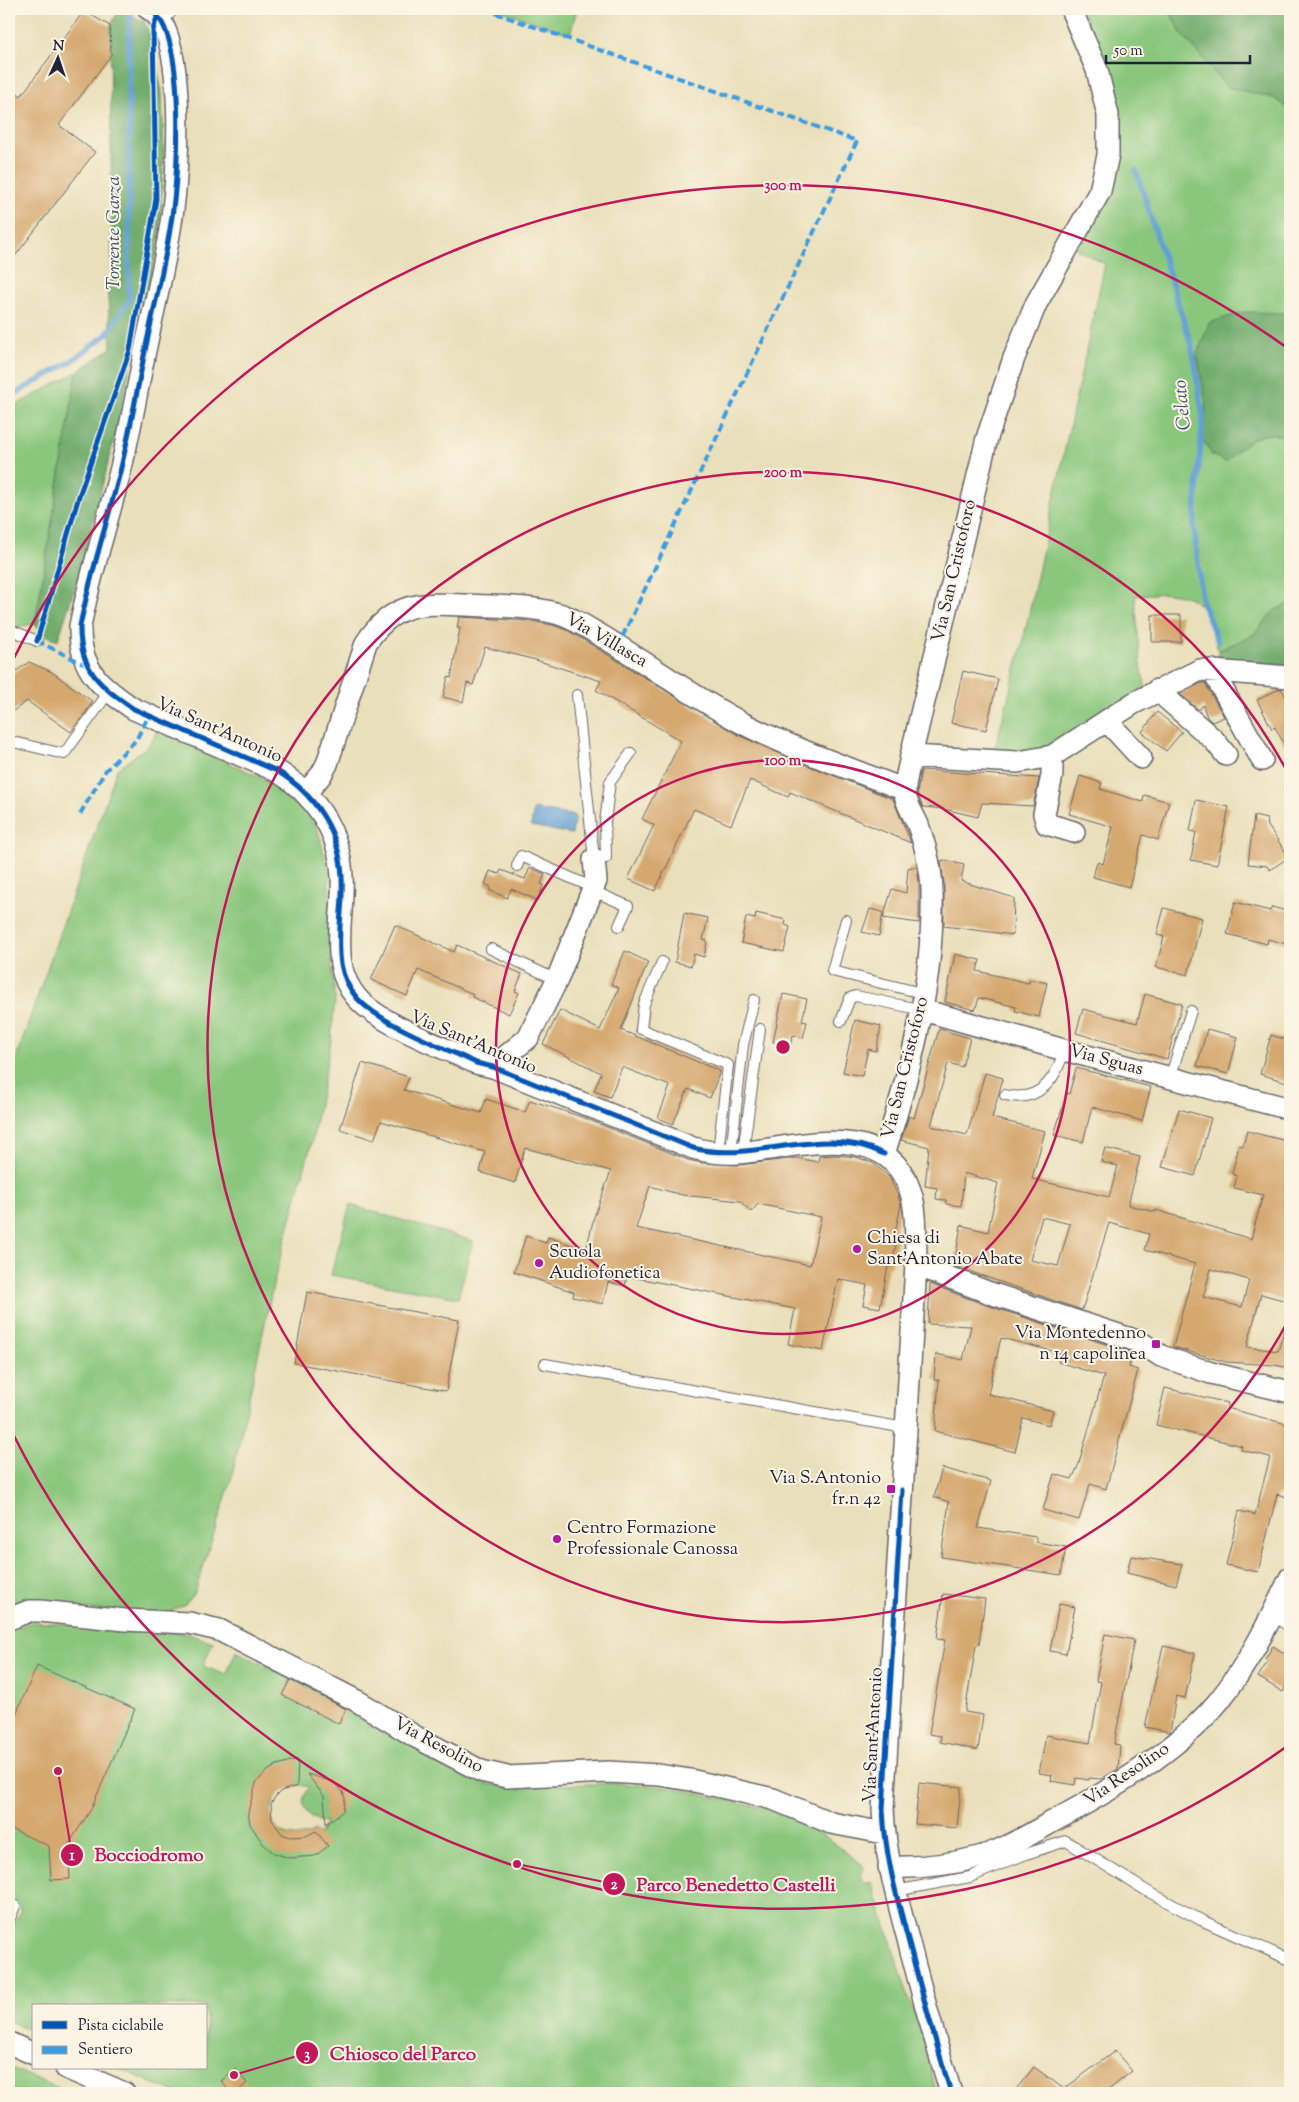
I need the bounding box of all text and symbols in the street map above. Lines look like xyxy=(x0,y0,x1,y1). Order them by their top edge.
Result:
north arrow xyxy=(32,32,82,82)
scale bar xyxy=(1106,32,1250,64)
text: N xyxy=(52,37,65,57)
text: 50 m xyxy=(1113,41,1143,62)
water label: Torrente Garza xyxy=(101,176,128,290)
text: 300 m xyxy=(764,176,802,197)
water label: Celato xyxy=(1167,379,1199,431)
text: 200 m xyxy=(764,463,803,484)
street label: Via San Cristoforo xyxy=(926,497,984,645)
street label: Via Villasca xyxy=(560,607,652,675)
street label: Via Sant'Antonio xyxy=(152,692,286,771)
text: 100 m xyxy=(765,751,802,772)
street label: Via San Cristoforo xyxy=(876,994,936,1142)
street label: Via Sant'Antonio xyxy=(405,1005,541,1082)
centre of rings xyxy=(774,1038,792,1056)
street label: Via Sguas xyxy=(1066,1039,1146,1083)
place label: Chiesa di Sant'Antonio Abate xyxy=(867,1226,1023,1273)
place label: Scuola Audiofonetica xyxy=(549,1240,660,1287)
marker: Chiesa di Sant'Antonio Abate xyxy=(851,1243,863,1255)
marker: Scuola Audiofonetica xyxy=(533,1257,545,1269)
place label: Via Montedenno n 14 capolinea xyxy=(1015,1321,1146,1368)
marker: Via Montedenno n 14 capolinea xyxy=(1150,1338,1162,1350)
place label: Via S.Antonio fr.n 42 xyxy=(769,1466,882,1513)
marker: Via S.Antonio fr.n 42 xyxy=(885,1483,897,1495)
place label: Centro Formazione Professionale Canossa xyxy=(567,1516,738,1563)
marker: Centro Formazione Professionale Canossa xyxy=(551,1533,563,1545)
street label: Via Sant'Antonio xyxy=(857,1666,891,1803)
street label: Via Resolino xyxy=(388,1711,488,1781)
street label: Via Resolino xyxy=(1079,1737,1175,1813)
callout: Bocciodromo xyxy=(59,1838,213,1872)
text: Bocciodromo xyxy=(94,1843,204,1870)
text: 1 xyxy=(69,1846,75,1867)
callout: Parco Benedetto Castelli xyxy=(601,1867,845,1901)
text: Parco Benedetto Castelli xyxy=(636,1873,836,1900)
text: 2 xyxy=(610,1875,618,1896)
legend xyxy=(32,2004,208,2070)
text: Pista ciclabile xyxy=(78,2016,164,2037)
callout: Chiosco del Parco xyxy=(294,2036,486,2070)
text: Sentiero xyxy=(78,2040,133,2061)
text: Chiosco del Parco xyxy=(330,2042,477,2069)
text: 3 xyxy=(304,2045,310,2066)

